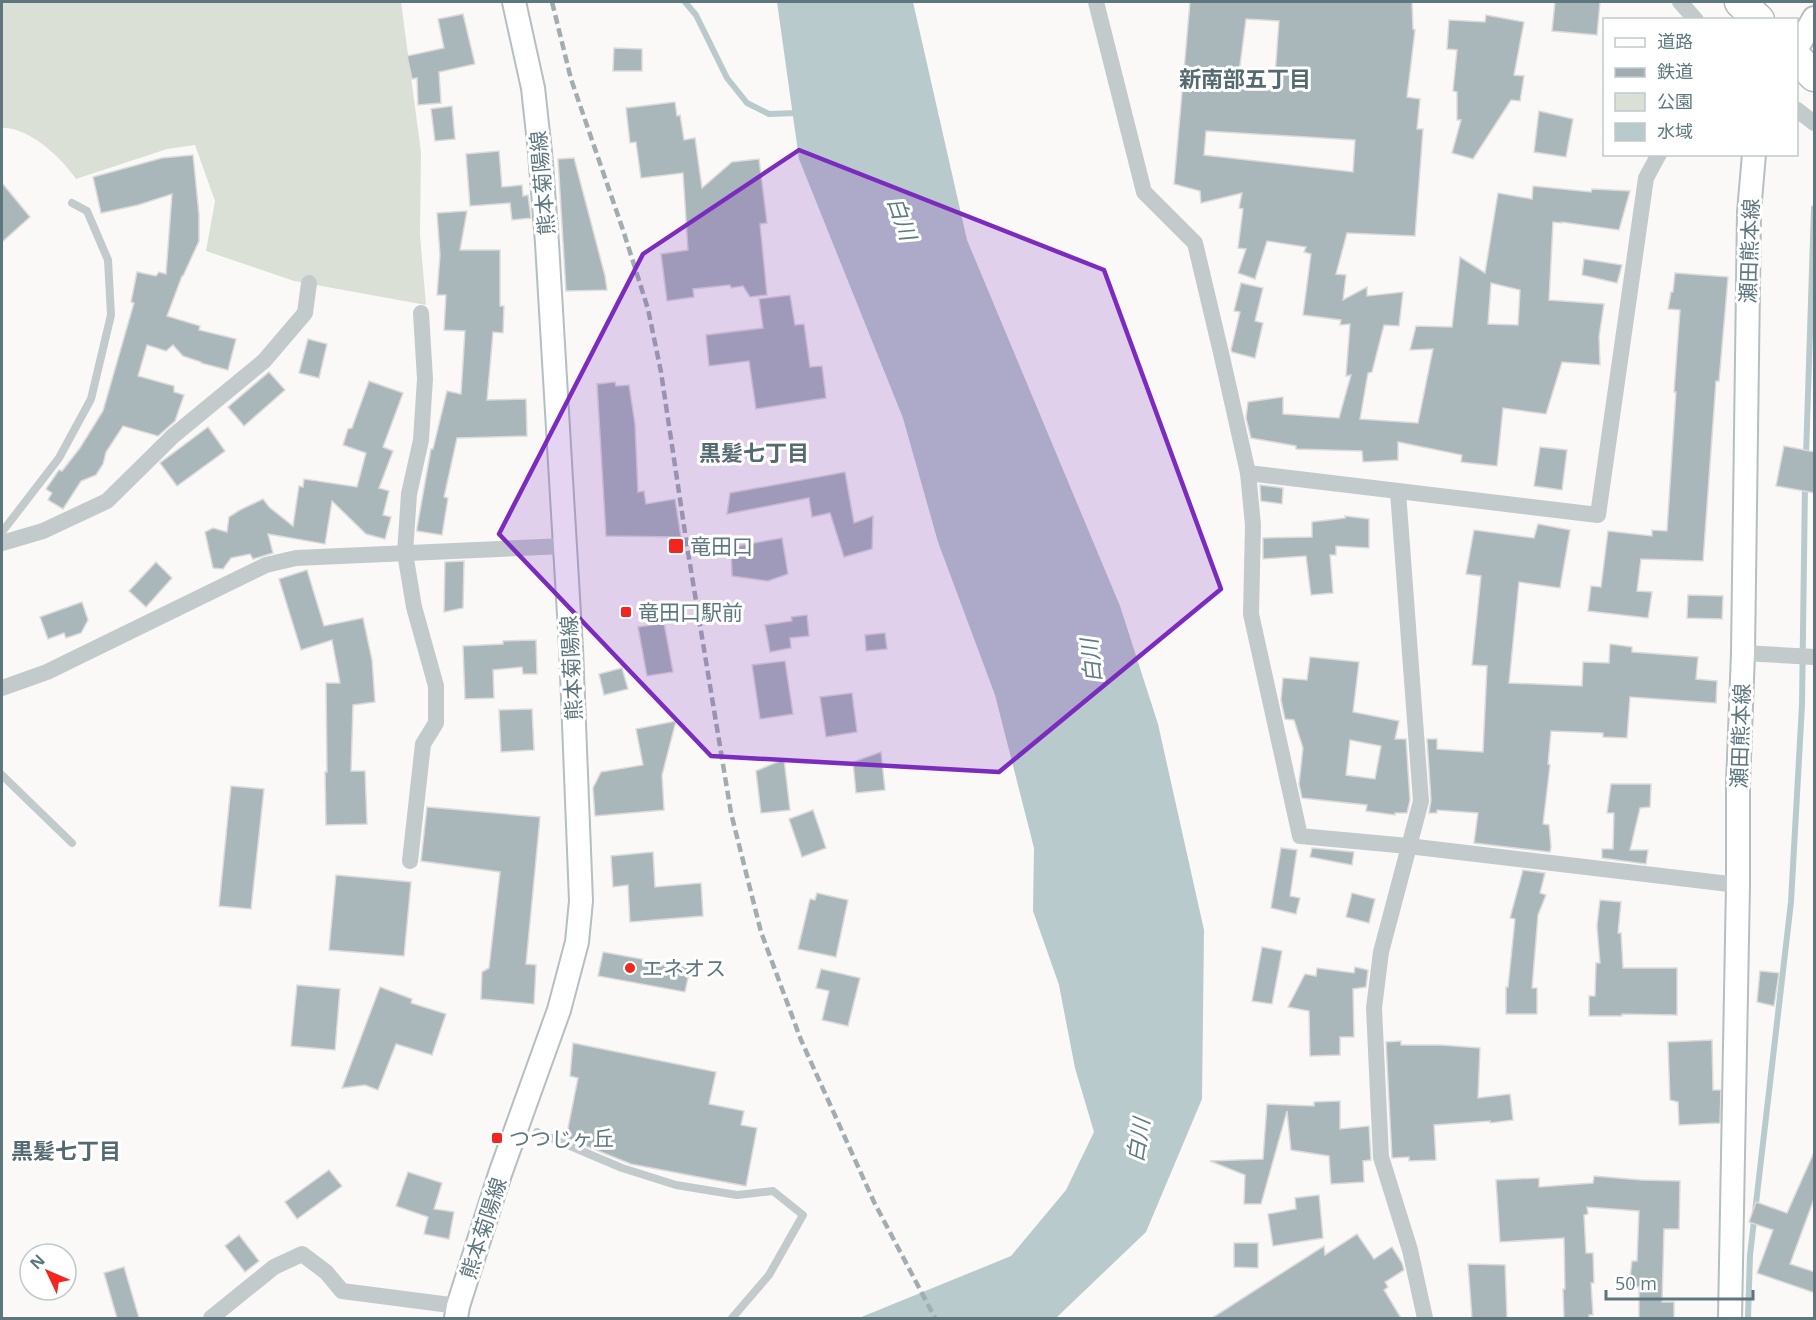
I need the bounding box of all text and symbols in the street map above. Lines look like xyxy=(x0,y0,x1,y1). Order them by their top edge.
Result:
legend xyxy=(1603,18,1798,156)
text: 道路 xyxy=(1657,29,1693,53)
text: 鉄道 xyxy=(1657,59,1693,83)
district label: 新南部五丁目 xyxy=(1179,63,1311,93)
text: 公園 xyxy=(1657,89,1693,113)
text: 水域 xyxy=(1657,119,1693,143)
street label: 熊本菊陽線 xyxy=(523,129,561,237)
water label: 白川 xyxy=(882,192,925,246)
street label: 瀬田熊本線 xyxy=(1733,198,1765,304)
district label: 黒髪七丁目 xyxy=(699,437,809,467)
place label: 竜田口 xyxy=(690,532,753,560)
marker: 竜田口 xyxy=(667,537,685,555)
place label: 竜田口駅前 xyxy=(638,598,743,626)
marker: 竜田口駅前 xyxy=(619,605,633,619)
street label: 熊本菊陽線 xyxy=(554,615,588,721)
water label: 白川 xyxy=(1073,636,1107,684)
street label: 瀬田熊本線 xyxy=(1724,683,1756,789)
place label: エネオス xyxy=(642,954,726,982)
marker: エネオス xyxy=(623,961,637,975)
water label: 白川 xyxy=(1119,1114,1156,1164)
place label: つつじヶ丘 xyxy=(509,1124,614,1152)
marker: つつじヶ丘 xyxy=(490,1131,504,1145)
district label: 黒髪七丁目 xyxy=(11,1135,121,1165)
street label: 熊本菊陽線 xyxy=(453,1174,513,1282)
north arrow xyxy=(18,1242,78,1302)
text: N xyxy=(25,1249,50,1274)
scale bar xyxy=(1606,1263,1753,1301)
text: 50 m xyxy=(1615,1271,1657,1295)

